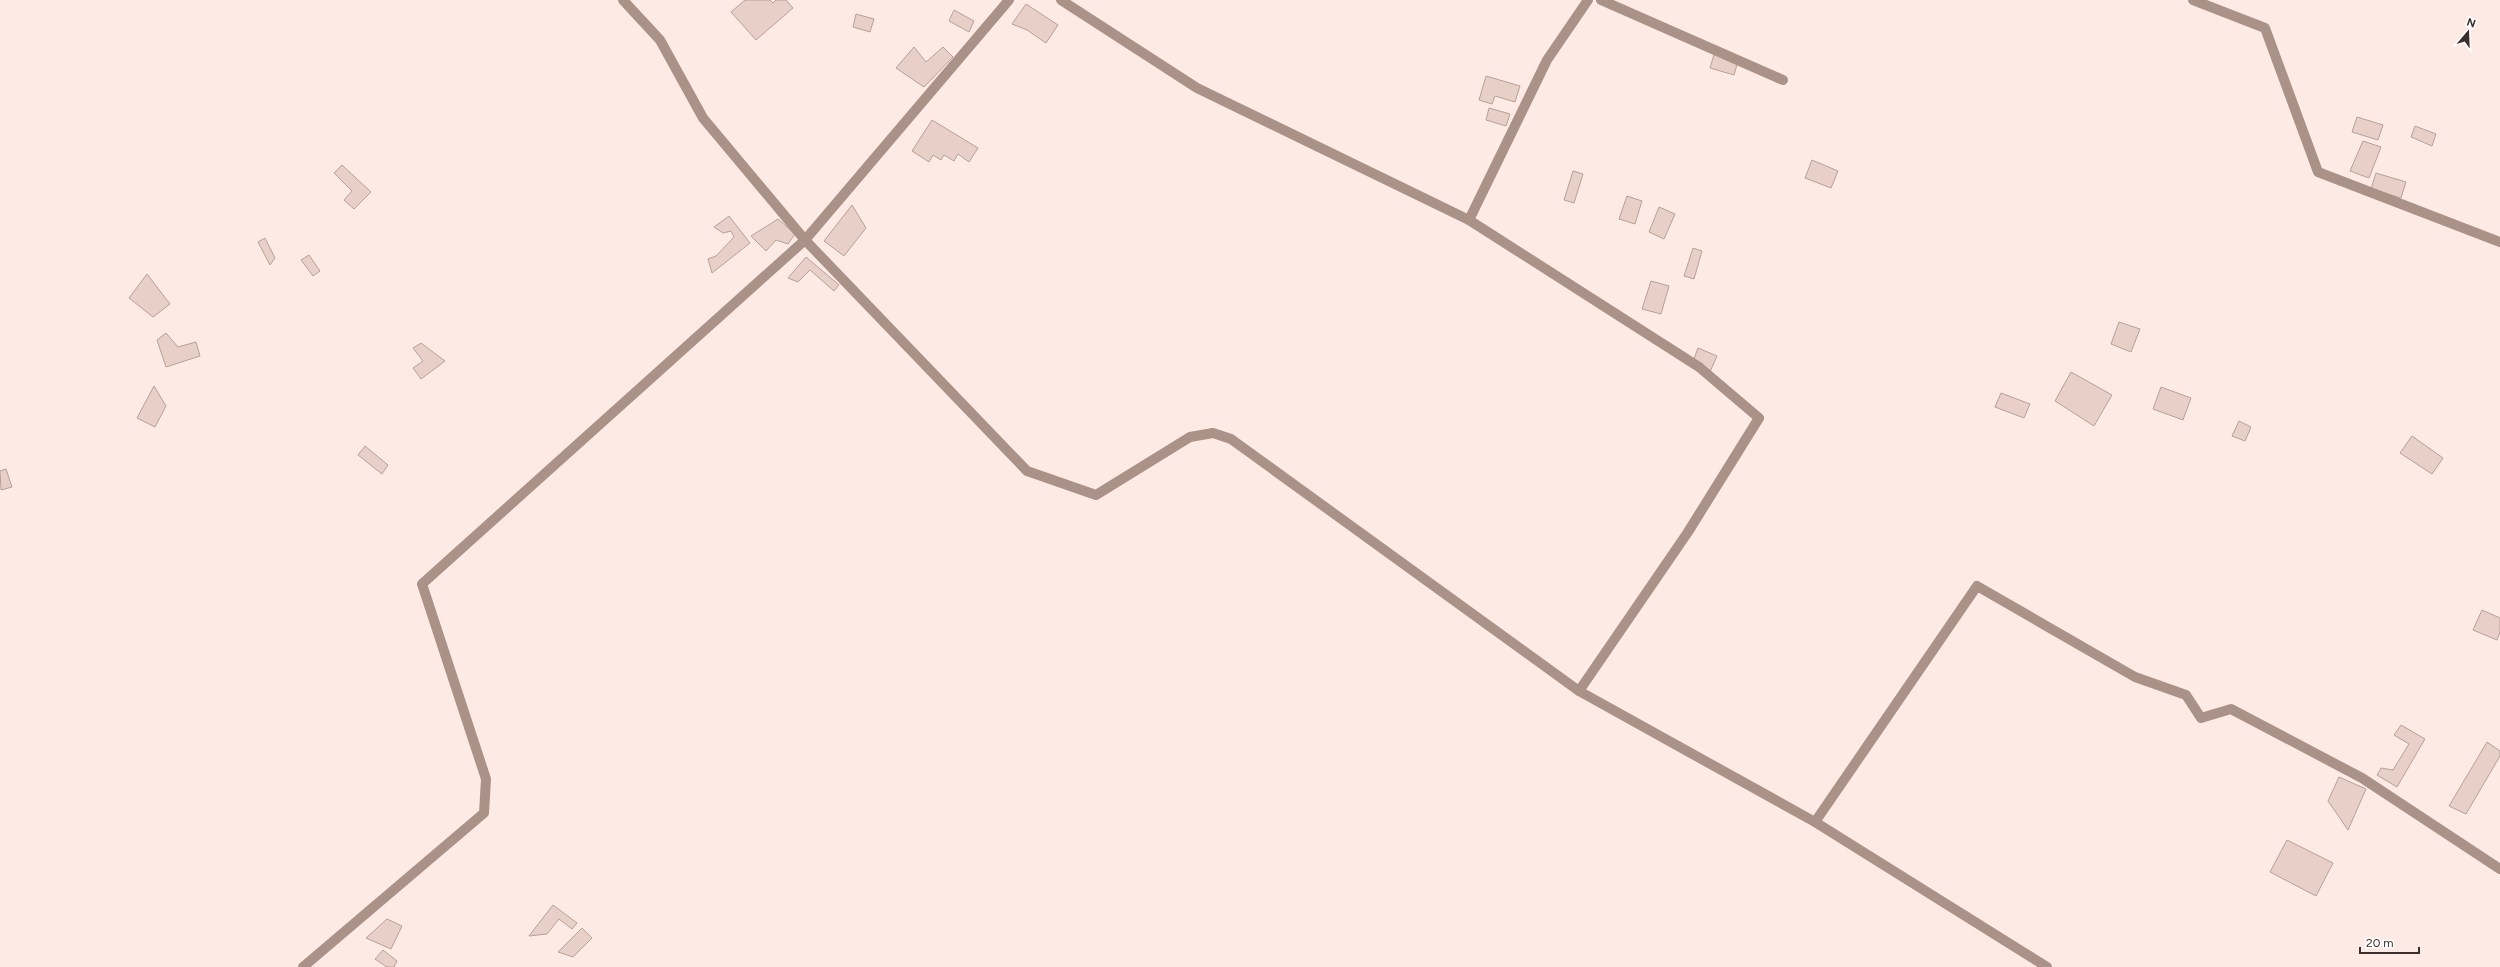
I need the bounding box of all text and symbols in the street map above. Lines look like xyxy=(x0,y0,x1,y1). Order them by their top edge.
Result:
north arrow xyxy=(2448,12,2488,52)
text: N xyxy=(2465,15,2477,31)
scale bar xyxy=(2360,929,2419,955)
text: 20 m xyxy=(2366,936,2394,950)

